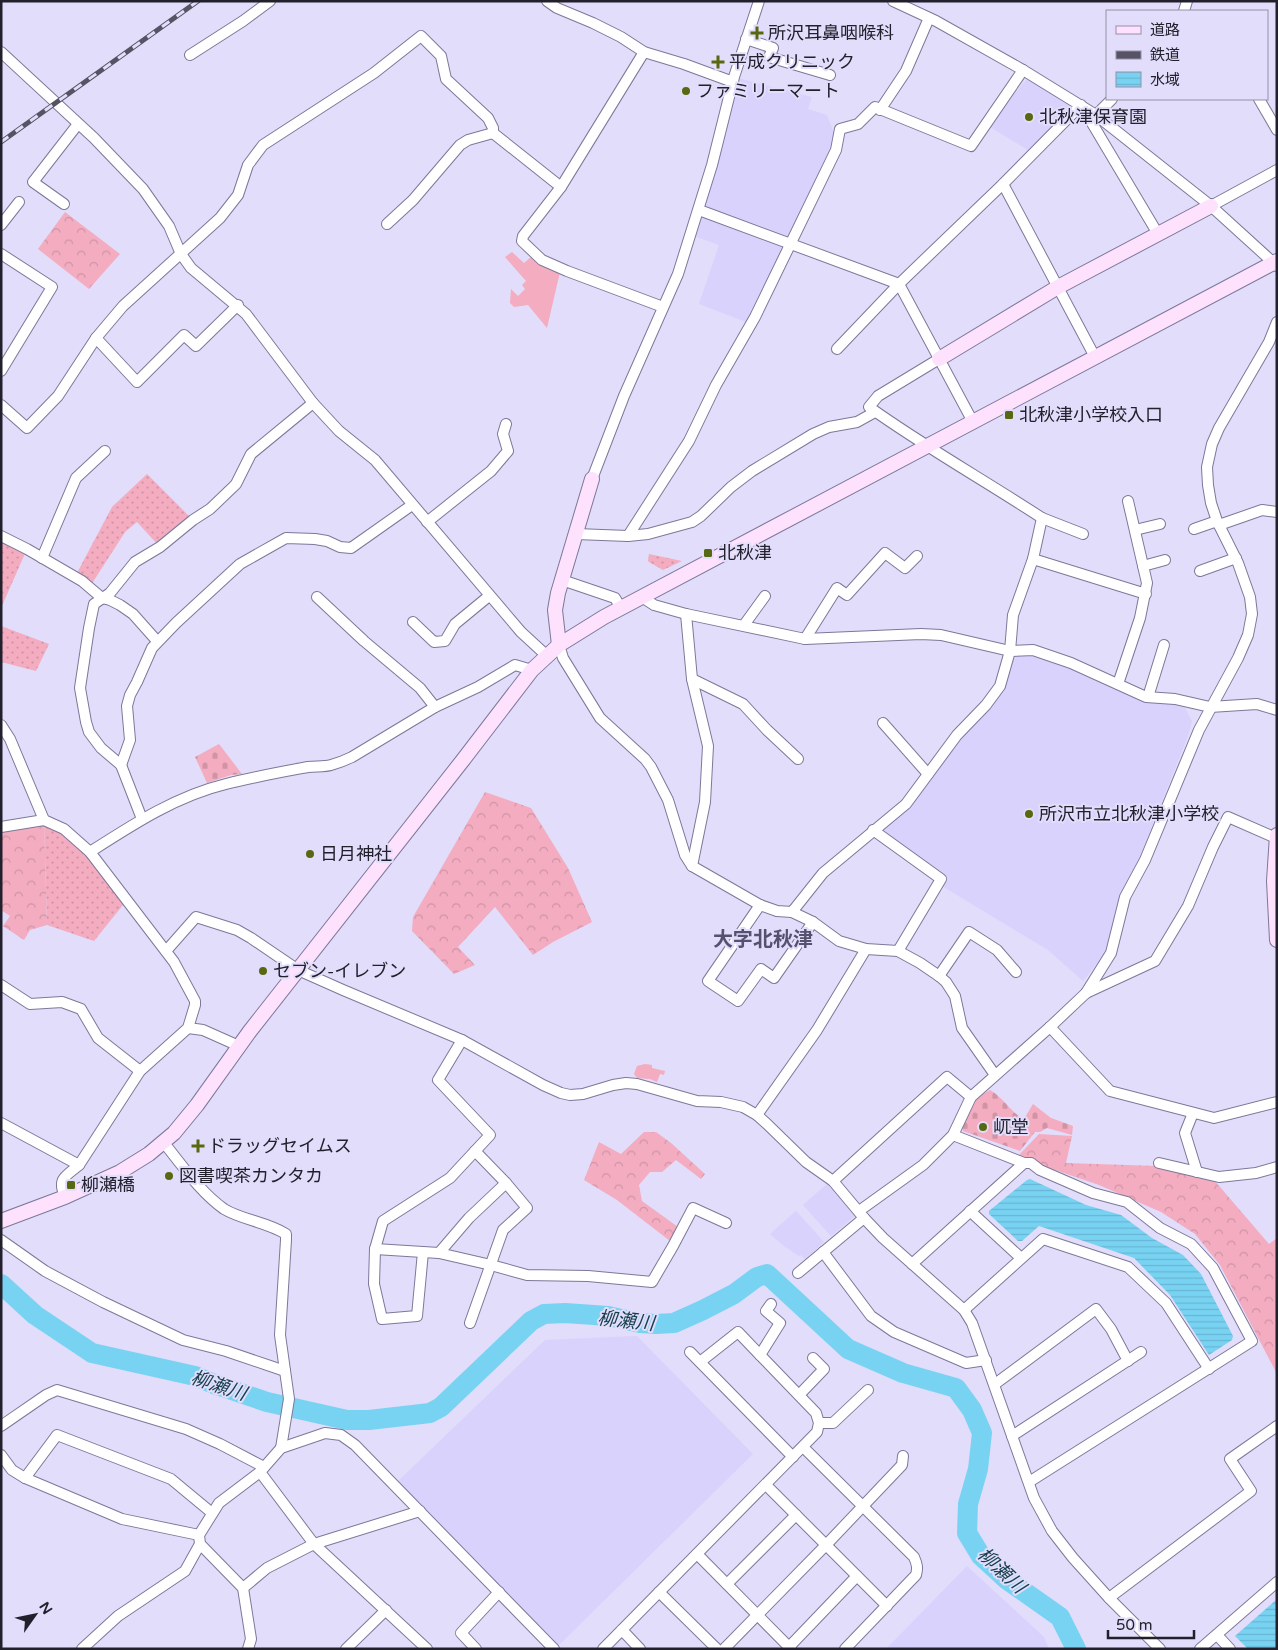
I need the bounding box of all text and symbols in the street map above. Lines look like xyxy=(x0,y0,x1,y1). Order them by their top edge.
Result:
legend xyxy=(1106,10,1268,100)
text: 道路 xyxy=(1150,21,1180,39)
place label: 所沢耳鼻咽喉科 xyxy=(768,22,894,44)
marker: 所沢耳鼻咽喉科 xyxy=(750,26,764,40)
text: 鉄道 xyxy=(1150,46,1180,64)
place label: 平成クリニック xyxy=(729,51,855,73)
marker: 平成クリニック xyxy=(711,55,725,69)
text: 水域 xyxy=(1150,71,1180,89)
place label: ファミリーマート xyxy=(696,80,840,102)
marker: ファミリーマート xyxy=(680,85,692,97)
place label: 北秋津保育園 xyxy=(1039,106,1147,128)
marker: 北秋津保育園 xyxy=(1023,111,1035,123)
place label: 北秋津小学校入口 xyxy=(1019,404,1163,426)
marker: 北秋津小学校入口 xyxy=(1003,409,1015,421)
place label: 北秋津 xyxy=(718,542,772,564)
marker: 北秋津 xyxy=(702,547,714,559)
place label: 所沢市立北秋津小学校 xyxy=(1039,803,1219,825)
marker: 所沢市立北秋津小学校 xyxy=(1023,808,1035,820)
place label: 日月神社 xyxy=(320,843,392,865)
marker: 日月神社 xyxy=(304,848,316,860)
district label: 大字北秋津 xyxy=(713,928,813,952)
place label: セブン-イレブン xyxy=(273,960,406,982)
marker: セブン-イレブン xyxy=(257,965,269,977)
place label: 屼堂 xyxy=(993,1116,1029,1138)
marker: 屼堂 xyxy=(977,1121,989,1133)
place label: ドラッグセイムス xyxy=(208,1135,352,1157)
marker: ドラッグセイムス xyxy=(192,1140,204,1152)
place label: 図書喫茶カンタカ xyxy=(179,1165,323,1187)
marker: 図書喫茶カンタカ xyxy=(163,1170,175,1182)
place label: 柳瀬橋 xyxy=(81,1174,135,1196)
marker: 柳瀬橋 xyxy=(65,1179,77,1191)
water label: 柳瀬川 xyxy=(596,1307,657,1335)
water label: 柳瀬川 xyxy=(188,1367,251,1406)
water label: 柳瀬川 xyxy=(973,1543,1031,1600)
north arrow xyxy=(10,1590,60,1640)
text: N xyxy=(35,1599,56,1618)
scale bar xyxy=(1108,1608,1194,1640)
text: 50 m xyxy=(1116,1616,1153,1634)

